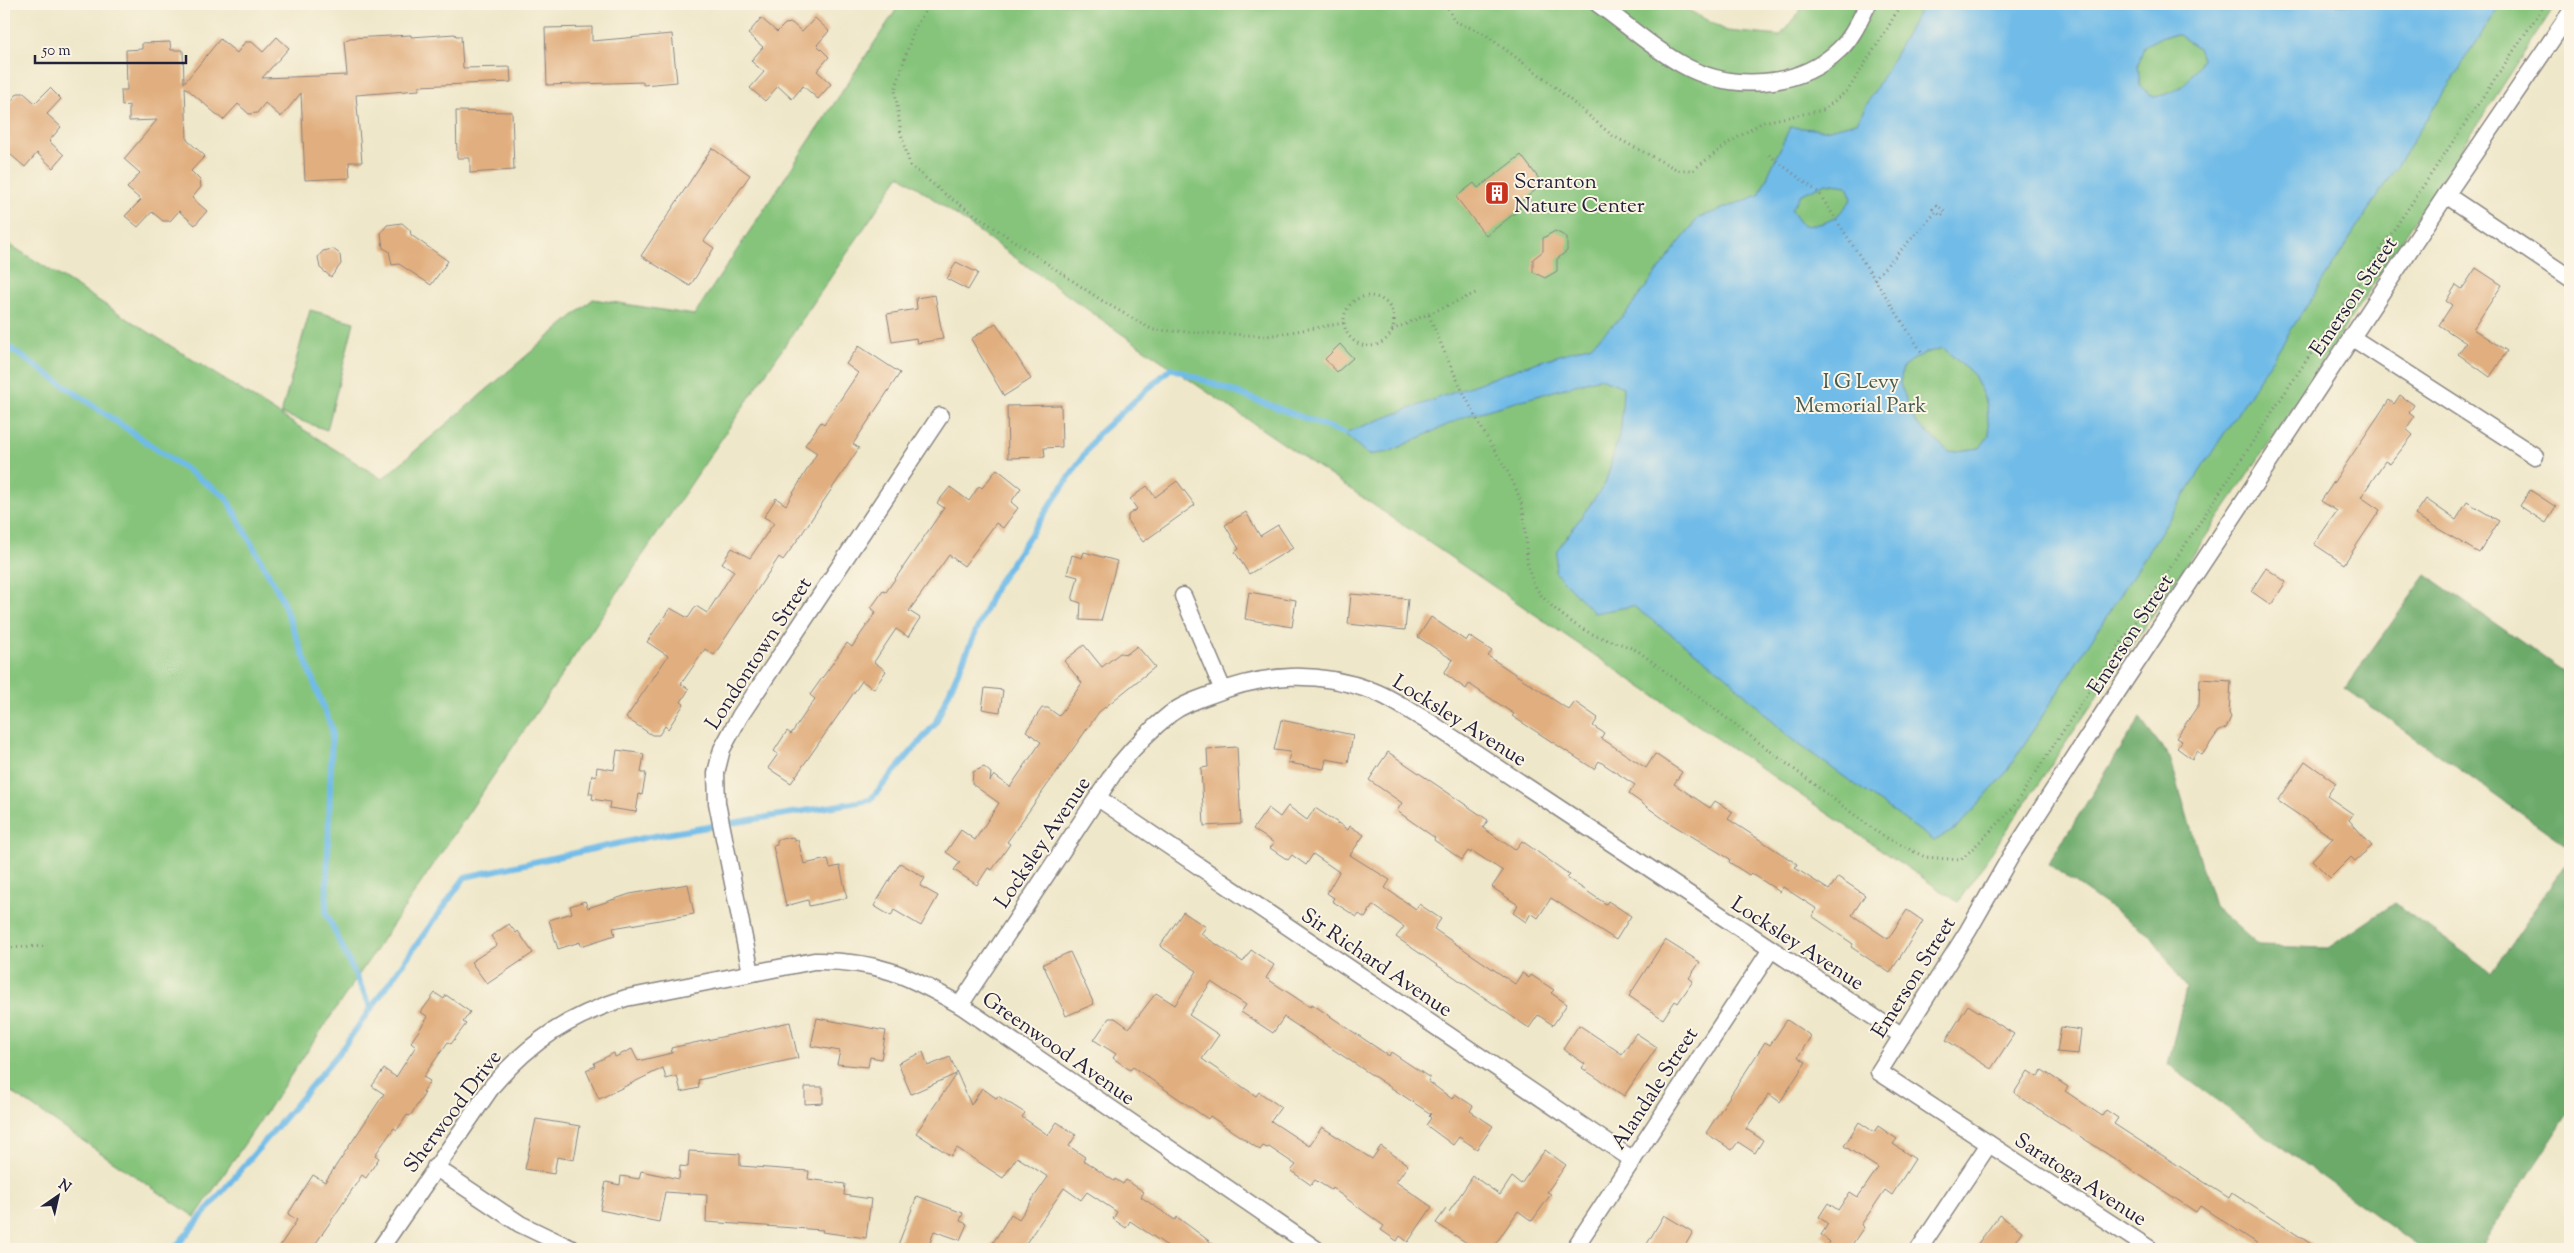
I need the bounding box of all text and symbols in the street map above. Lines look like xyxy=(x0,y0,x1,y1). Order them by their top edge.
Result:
scale bar xyxy=(35,32,186,64)
text: 50 m xyxy=(41,41,71,62)
place label: Scranton Nature Center xyxy=(1514,168,1645,222)
building icon: Scranton Nature Center xyxy=(1484,180,1510,206)
street label: Emerson Street xyxy=(2304,231,2406,363)
park label: I G Levy Memorial Park xyxy=(1795,368,1927,422)
street label: Emerson Street xyxy=(2081,569,2182,701)
street label: Londontown Street xyxy=(699,572,820,736)
street label: Locksley Avenue xyxy=(1386,668,1532,775)
street label: Locksley Avenue xyxy=(988,771,1099,915)
street label: Locksley Avenue xyxy=(1724,890,1869,999)
street label: Sir Richard Avenue xyxy=(1294,902,1458,1026)
street label: Emerson Street xyxy=(1865,911,1964,1045)
street label: Greenwood Avenue xyxy=(975,985,1141,1114)
street label: Alandale Street xyxy=(1605,1022,1707,1156)
street label: Sherwood Drive xyxy=(397,1044,510,1180)
street label: Saratoga Avenue xyxy=(2008,1127,2152,1235)
north arrow xyxy=(32,1170,82,1220)
text: N xyxy=(54,1175,74,1198)

